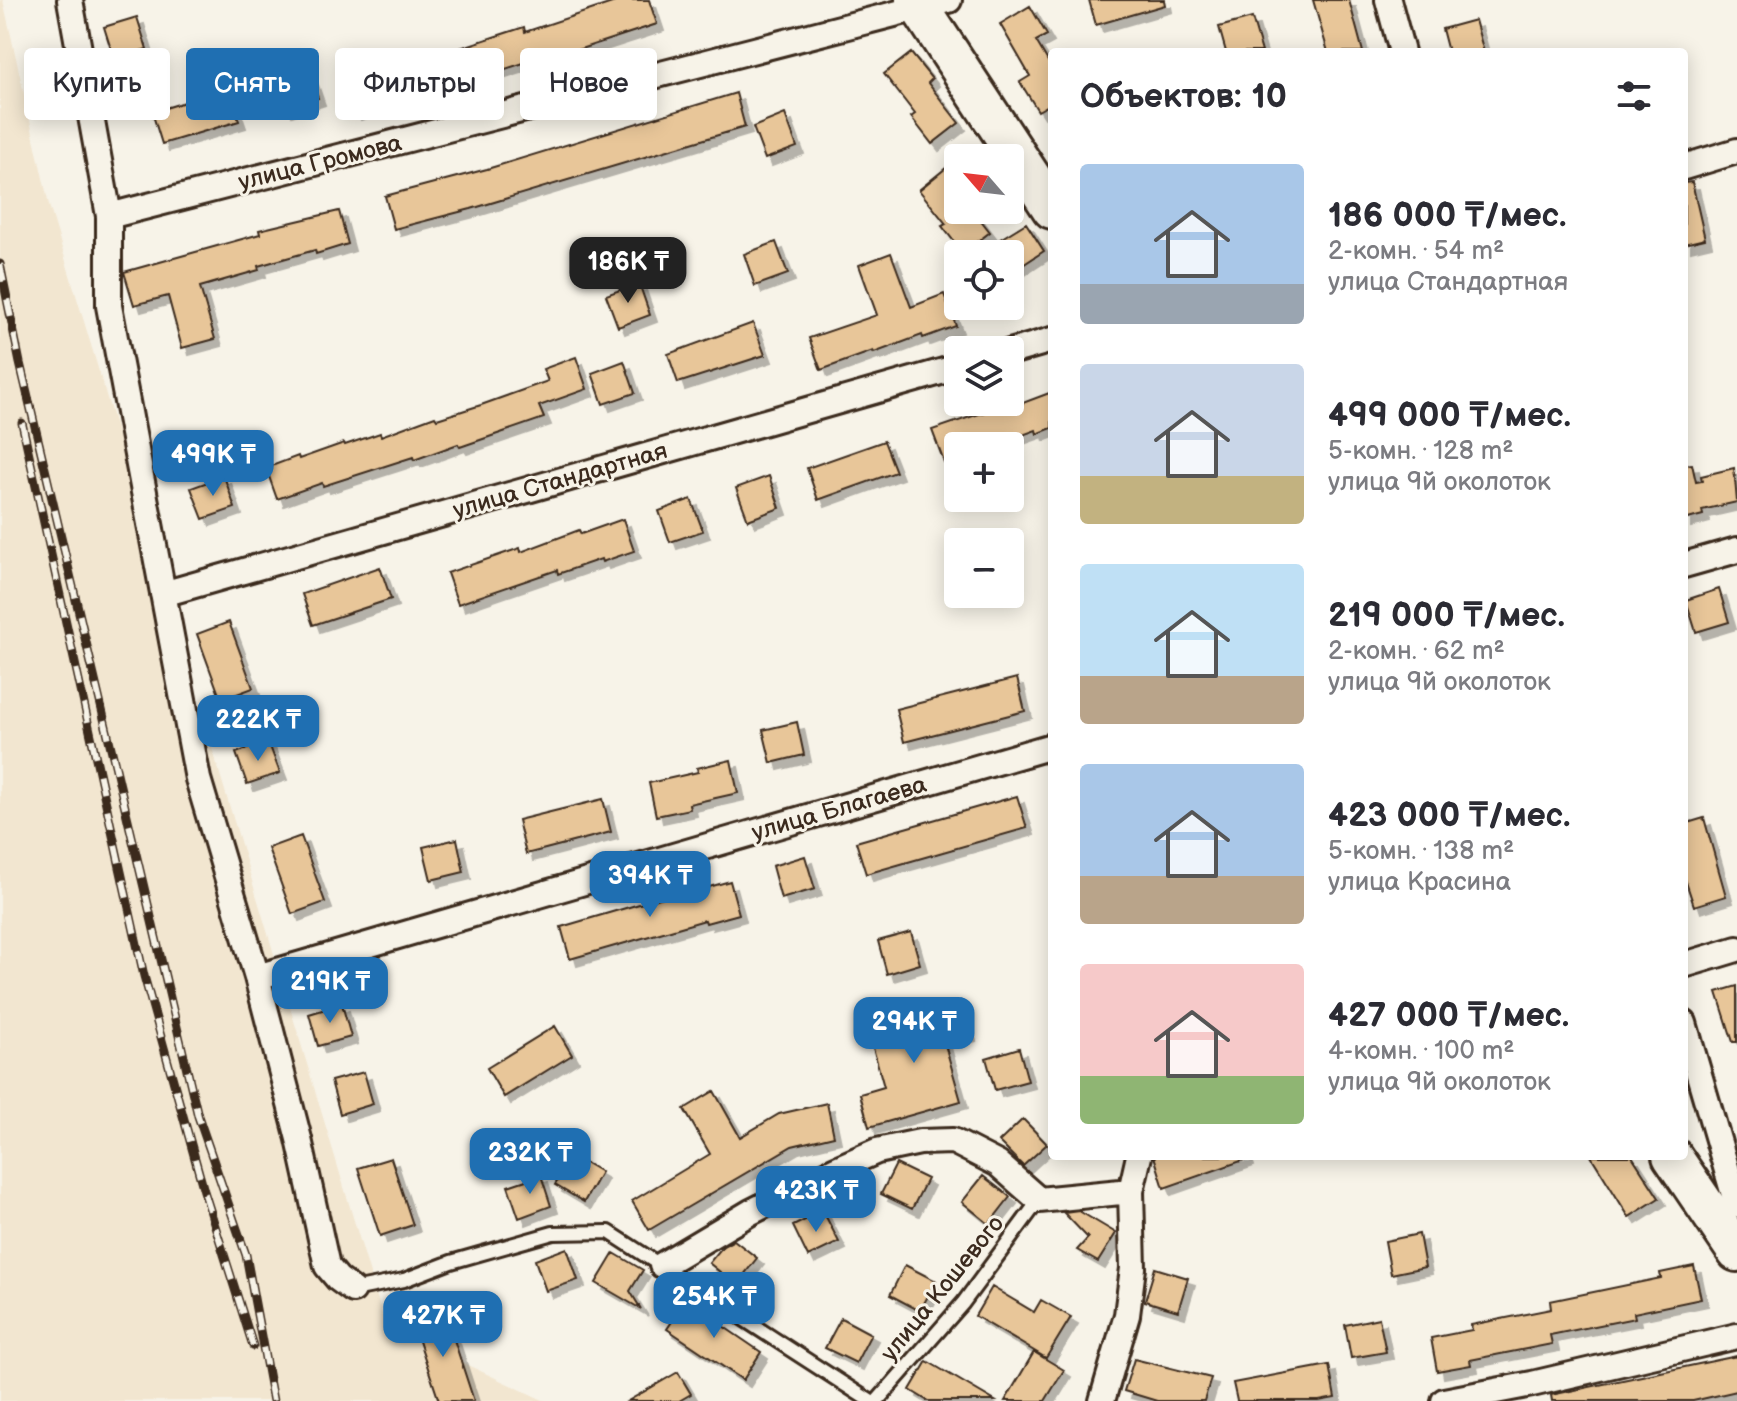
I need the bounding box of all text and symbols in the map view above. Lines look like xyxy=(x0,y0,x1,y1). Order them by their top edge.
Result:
chip: Купить xyxy=(24,48,170,120)
chip: Снять xyxy=(186,48,319,120)
chip: Фильтры xyxy=(335,48,504,120)
chip: Новое xyxy=(520,48,657,120)
icon: filters xyxy=(1612,74,1656,118)
text: Объектов: 10 xyxy=(1080,76,1287,117)
street label: улица Громова xyxy=(235,128,405,197)
north arrow xyxy=(944,144,1024,224)
map controls xyxy=(944,144,1024,608)
text: 186 000 ₸/мес. xyxy=(1328,195,1566,236)
icon: home xyxy=(1144,196,1240,292)
text: 2-комн. · 54 m² xyxy=(1328,236,1504,267)
pin: 186K ₸ xyxy=(563,237,693,305)
button: locate xyxy=(944,240,1024,320)
text: 186K ₸ xyxy=(587,247,669,278)
text: улица Стандартная xyxy=(1328,267,1568,298)
button: layers xyxy=(944,336,1024,416)
text: 499 000 ₸/мес. xyxy=(1328,395,1571,436)
icon: home xyxy=(1144,396,1240,492)
pin: 499K ₸ xyxy=(148,430,278,498)
button: + xyxy=(944,432,1024,512)
street label: улица Стандартная xyxy=(450,436,671,525)
text: 5-комн. · 128 m² xyxy=(1328,436,1514,467)
text: 499K ₸ xyxy=(171,440,255,471)
text: улица 9й околоток xyxy=(1328,467,1551,498)
button: − xyxy=(944,528,1024,608)
text: 219 000 ₸/мес. xyxy=(1328,595,1565,636)
icon: home xyxy=(1144,596,1240,692)
text: 2-комн. · 62 m² xyxy=(1328,636,1505,667)
text: улица 9й околоток xyxy=(1328,667,1551,698)
pin: 222K ₸ xyxy=(193,695,323,763)
text: 222K ₸ xyxy=(215,705,301,736)
street label: улица Благаева xyxy=(748,770,930,847)
text: 423 000 ₸/мес. xyxy=(1328,795,1570,836)
icon: home xyxy=(1144,796,1240,892)
text: 5-комн. · 138 m² xyxy=(1328,836,1514,867)
pin: 394K ₸ xyxy=(585,851,715,919)
text: 394K ₸ xyxy=(608,861,692,892)
text: улица Красина xyxy=(1328,867,1511,898)
pin: 219K ₸ xyxy=(265,957,395,1025)
text: 219K ₸ xyxy=(290,967,370,998)
text: 427 000 ₸/мес. xyxy=(1328,995,1569,1036)
icon: home xyxy=(1144,996,1240,1092)
pin: 294K ₸ xyxy=(849,997,979,1065)
text: 294K ₸ xyxy=(871,1007,957,1038)
text: 4-комн. · 100 m² xyxy=(1328,1036,1515,1067)
text: улица 9й околоток xyxy=(1328,1067,1551,1098)
pin: 232K ₸ xyxy=(465,1128,595,1196)
text: 232K ₸ xyxy=(488,1138,572,1169)
pin: 423K ₸ xyxy=(751,1166,881,1234)
text: 423K ₸ xyxy=(774,1176,858,1207)
street label: улица Кошевого xyxy=(875,1210,1010,1367)
pin: 254K ₸ xyxy=(649,1272,779,1340)
text: 254K ₸ xyxy=(672,1282,756,1313)
pin: 427K ₸ xyxy=(378,1291,508,1359)
text: 427K ₸ xyxy=(401,1301,485,1332)

